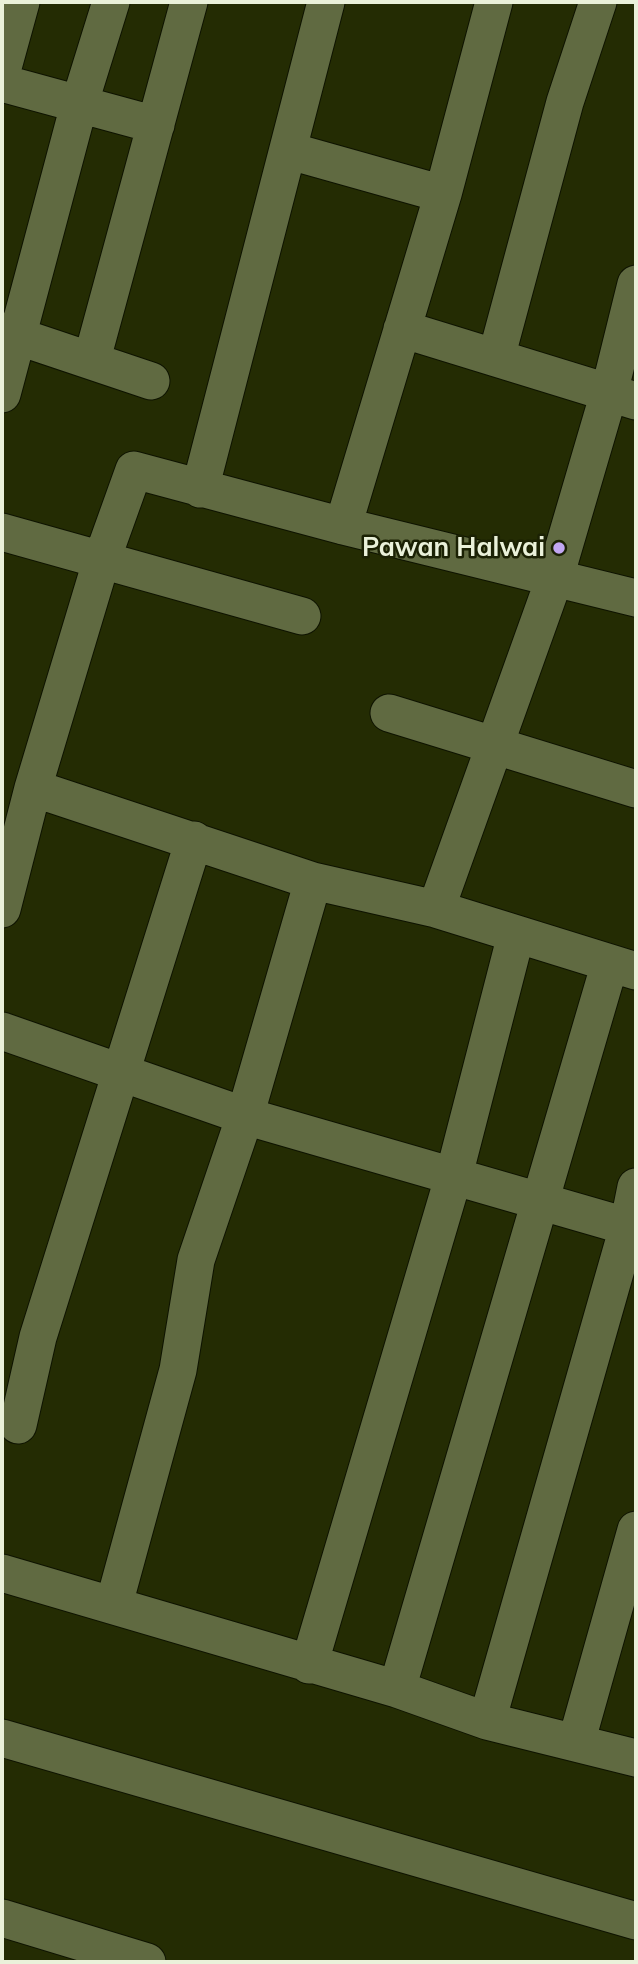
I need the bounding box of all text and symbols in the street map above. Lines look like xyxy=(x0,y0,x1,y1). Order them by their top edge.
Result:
place label: Pawan Halwai xyxy=(362,532,545,564)
marker: Pawan Halwai xyxy=(551,540,567,556)

